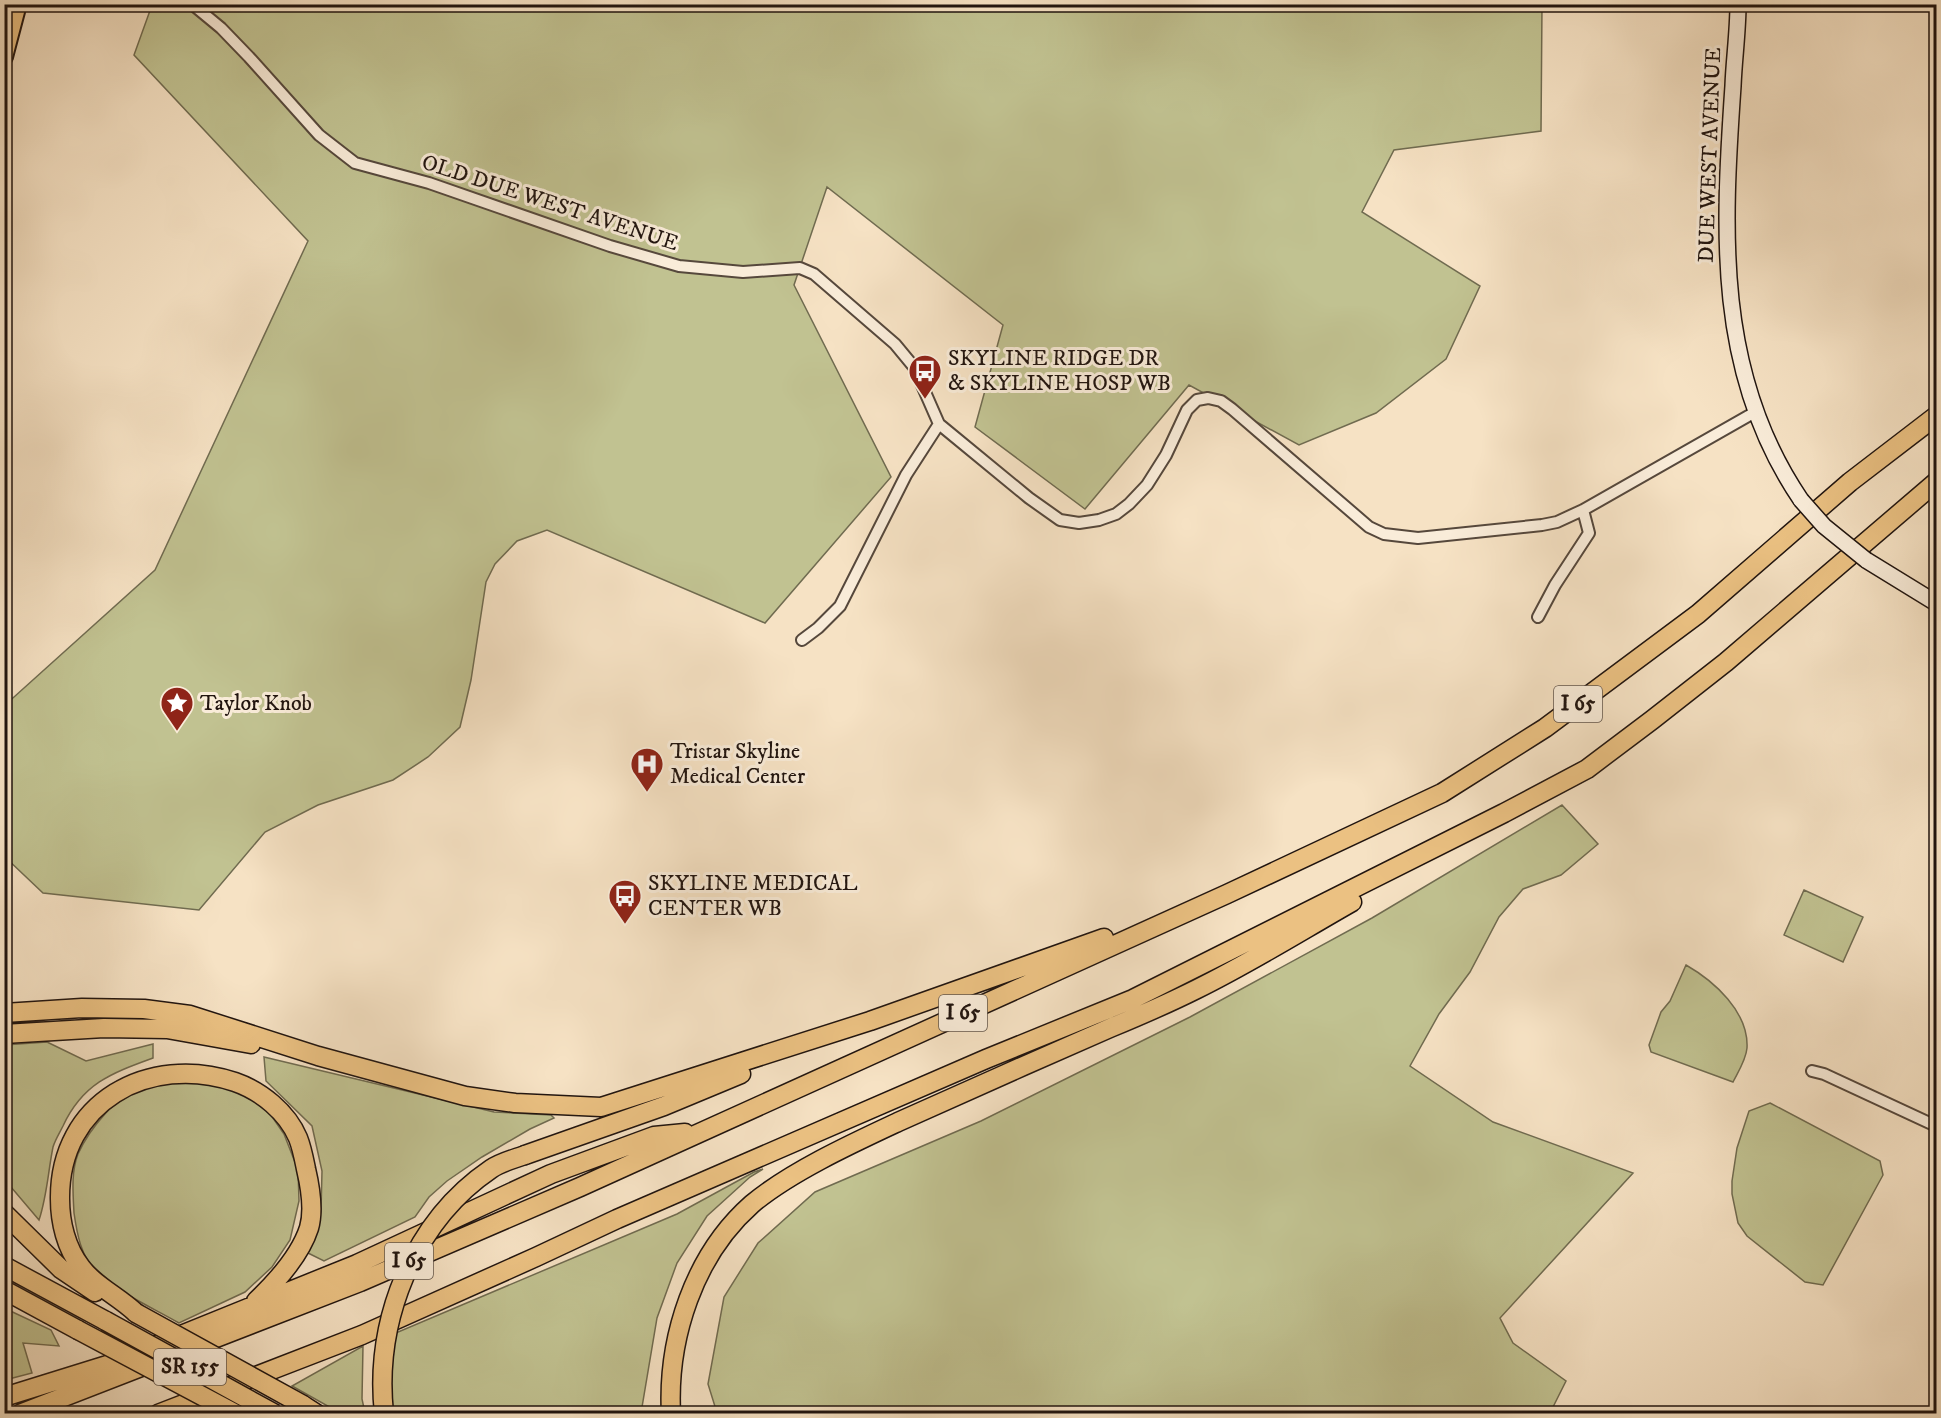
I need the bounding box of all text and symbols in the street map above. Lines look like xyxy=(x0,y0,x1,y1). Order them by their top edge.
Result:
street label: DUE WEST AVENUE xyxy=(1693,47,1727,263)
street label: OLD DUE WEST AVENUE xyxy=(418,149,682,257)
place label: SKYLINE RIDGE DR & SKYLINE HOSP WB xyxy=(948,345,1171,397)
bus stop icon: SKYLINE RIDGE DR & SKYLINE HOSP WB xyxy=(907,353,943,400)
place icon: Taylor Knob xyxy=(159,685,195,732)
road number: I 65 xyxy=(1554,686,1602,722)
place label: Taylor Knob xyxy=(200,690,312,717)
place label: Tristar Skyline Medical Center xyxy=(670,738,806,790)
hospital icon: Tristar Skyline Medical Center xyxy=(629,746,665,793)
place label: SKYLINE MEDICAL CENTER WB xyxy=(648,870,858,922)
bus stop icon: SKYLINE MEDICAL CENTER WB xyxy=(607,878,643,925)
road number: I 65 xyxy=(939,995,987,1031)
road number: I 65 xyxy=(385,1243,433,1279)
road number: SR 155 xyxy=(154,1349,226,1385)

